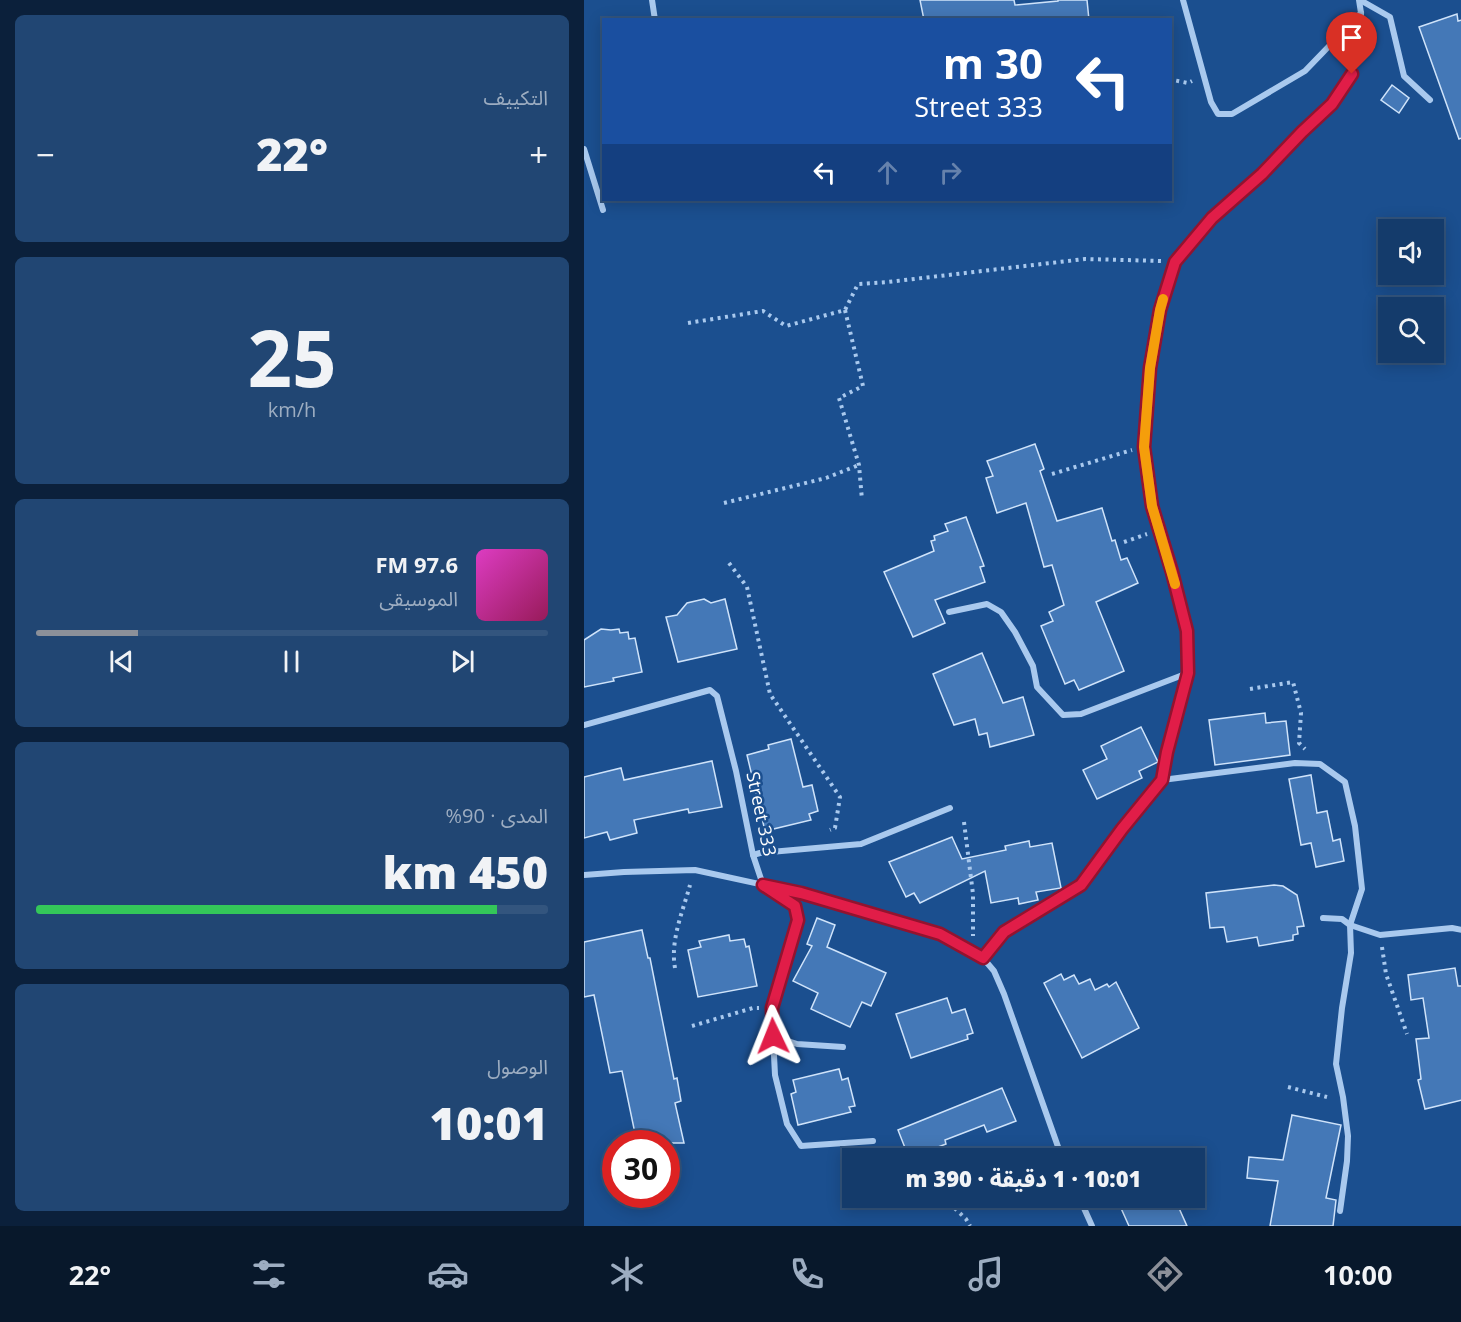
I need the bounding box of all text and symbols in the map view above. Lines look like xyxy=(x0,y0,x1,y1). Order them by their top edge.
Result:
pin xyxy=(1326,12,1377,74)
icon: arrive xyxy=(1335,21,1368,54)
text: 30 m xyxy=(943,34,1043,91)
icon: left xyxy=(1064,42,1142,120)
text: التكييف xyxy=(484,84,548,111)
text: Street 333 xyxy=(914,88,1043,125)
text: 22° xyxy=(256,123,328,184)
text: − xyxy=(36,132,55,177)
text: + xyxy=(529,132,548,177)
icon: left xyxy=(808,156,841,189)
icon: ahead xyxy=(871,156,904,189)
icon: right xyxy=(934,156,967,189)
map controls xyxy=(1378,219,1444,363)
button: sound xyxy=(1378,219,1444,285)
button: search xyxy=(1378,297,1444,363)
text: 25 xyxy=(247,304,337,410)
text: km/h xyxy=(268,396,316,423)
text: 97.6 FM xyxy=(375,549,458,579)
text: الموسيقى xyxy=(379,585,458,612)
icon: previous xyxy=(105,645,138,678)
icon: pause xyxy=(275,645,308,678)
icon: next xyxy=(446,645,479,678)
street label: Street 333 xyxy=(741,769,783,858)
text: المدى · 90% xyxy=(446,802,548,829)
text: 450 km xyxy=(383,841,548,902)
position arrow xyxy=(741,1004,805,1068)
text: الوصول xyxy=(487,1053,548,1080)
text: 10:01 xyxy=(430,1092,548,1153)
speed limit sign: 30 xyxy=(602,1130,680,1208)
text: 10:01 · 1 دقيقة · 390 m xyxy=(906,1163,1141,1193)
icon: filters xyxy=(248,1253,290,1295)
icon: car xyxy=(427,1253,469,1295)
icon: climate xyxy=(606,1253,648,1295)
icon: phone xyxy=(786,1253,828,1295)
icon: music xyxy=(965,1253,1007,1295)
icon: directions xyxy=(1144,1253,1186,1295)
text: 22° xyxy=(69,1256,111,1293)
text: 10:00 xyxy=(1323,1256,1392,1293)

